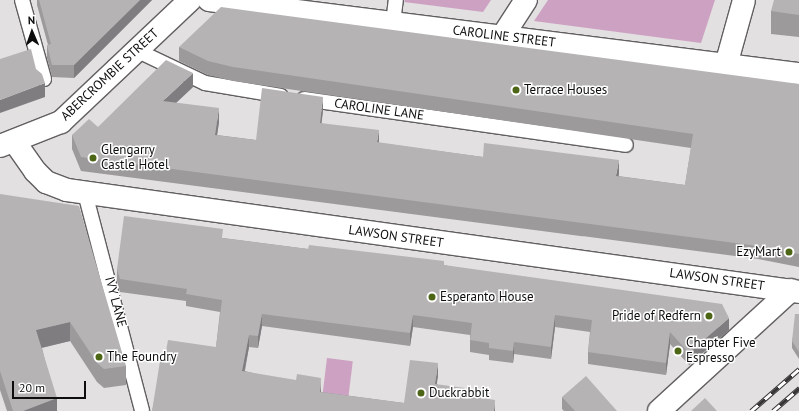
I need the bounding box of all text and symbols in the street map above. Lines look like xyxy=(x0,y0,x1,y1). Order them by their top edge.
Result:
north arrow xyxy=(12,12,52,52)
text: N xyxy=(28,13,35,27)
street label: CAROLINE STREET xyxy=(452,23,556,51)
street label: ABERCROMBIE STREET xyxy=(58,26,162,124)
place label: Terrace Houses xyxy=(524,82,607,98)
marker: Terrace Houses xyxy=(511,85,521,95)
street label: CAROLINE LANE xyxy=(333,96,425,124)
place label: Glengarry Castle Hotel xyxy=(101,143,169,174)
marker: Glengarry Castle Hotel xyxy=(88,153,98,163)
street label: LAWSON STREET xyxy=(347,223,445,251)
place label: EzyMart xyxy=(736,244,781,260)
marker: EzyMart xyxy=(784,247,794,257)
street label: LAWSON STREET xyxy=(668,266,766,294)
street label: IVY LANE xyxy=(101,275,129,329)
place label: Esperanto House xyxy=(440,289,534,305)
marker: Esperanto House xyxy=(427,292,437,302)
place label: Pride of Redfern xyxy=(612,308,701,324)
marker: Pride of Redfern xyxy=(704,311,714,321)
place label: Chapter Five Espresso xyxy=(686,336,756,367)
marker: Chapter Five Espresso xyxy=(673,346,683,356)
place label: The Foundry xyxy=(107,349,177,365)
marker: The Foundry xyxy=(94,352,104,362)
scale bar xyxy=(14,373,88,399)
text: 20 m xyxy=(19,380,45,395)
place label: Duckrabbit xyxy=(429,385,489,401)
marker: Duckrabbit xyxy=(416,388,426,398)

